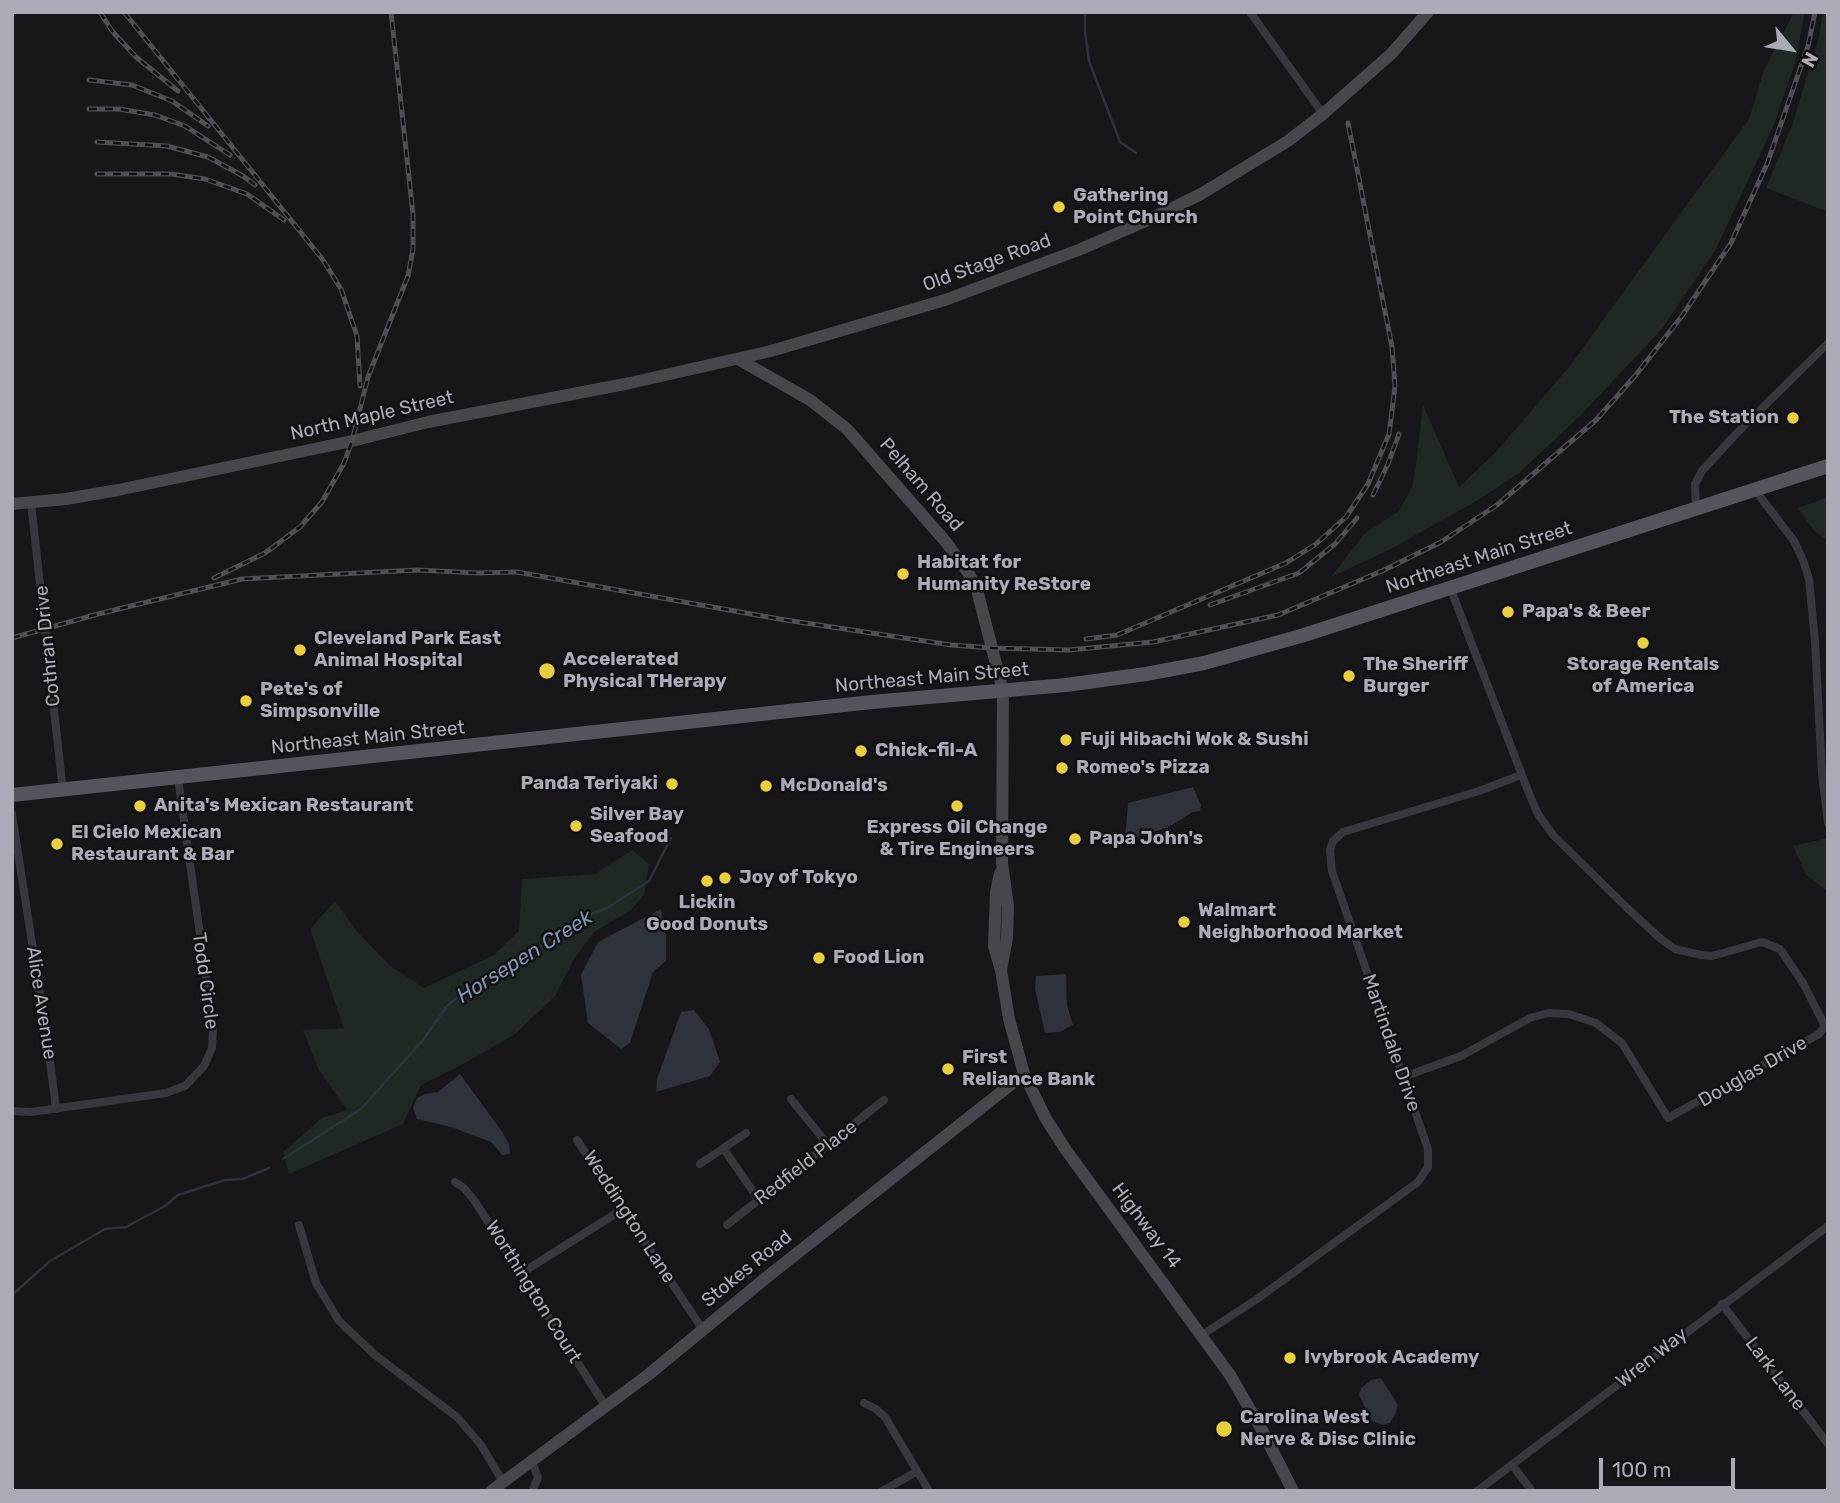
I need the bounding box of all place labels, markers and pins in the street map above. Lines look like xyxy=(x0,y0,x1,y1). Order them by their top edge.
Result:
place label: Gathering Point Church xyxy=(1073,185,1198,229)
marker: Gathering Point Church xyxy=(1051,199,1067,215)
place label: The Station xyxy=(1669,407,1779,429)
marker: The Station xyxy=(1785,410,1801,426)
place label: Habitat for Humanity ReStore xyxy=(917,552,1091,596)
marker: Habitat for Humanity ReStore xyxy=(895,566,911,582)
place label: Papa's & Beer xyxy=(1522,601,1650,623)
marker: Papa's & Beer xyxy=(1500,604,1516,620)
place label: Cleveland Park East Animal Hospital xyxy=(314,628,501,672)
marker: Storage Rentals of America xyxy=(1635,635,1651,651)
marker: Cleveland Park East Animal Hospital xyxy=(292,642,308,658)
place label: Accelerated Physical THerapy xyxy=(563,649,727,693)
place label: The Sheriff Burger xyxy=(1363,654,1468,698)
place label: Storage Rentals of America xyxy=(1567,654,1719,698)
marker: Accelerated Physical THerapy xyxy=(537,661,557,681)
marker: The Sheriff Burger xyxy=(1341,668,1357,684)
place label: Pete's of Simpsonville xyxy=(260,679,380,723)
marker: Pete's of Simpsonville xyxy=(238,693,254,709)
place label: Fuji Hibachi Wok & Sushi xyxy=(1080,729,1309,751)
marker: Fuji Hibachi Wok & Sushi xyxy=(1058,732,1074,748)
place label: Chick-fil-A xyxy=(875,740,977,762)
marker: Chick-fil-A xyxy=(853,743,869,759)
place label: Romeo's Pizza xyxy=(1076,757,1210,779)
marker: Romeo's Pizza xyxy=(1054,760,1070,776)
place label: Panda Teriyaki xyxy=(520,773,658,795)
place label: McDonald's xyxy=(780,775,888,797)
marker: Panda Teriyaki xyxy=(664,776,680,792)
marker: McDonald's xyxy=(758,778,774,794)
place label: Anita's Mexican Restaurant xyxy=(154,795,413,817)
marker: Anita's Mexican Restaurant xyxy=(132,798,148,814)
marker: Express Oil Change & Tire Engineers xyxy=(949,798,965,814)
place label: Silver Bay Seafood xyxy=(590,804,684,848)
place label: Express Oil Change & Tire Engineers xyxy=(866,817,1048,861)
marker: Silver Bay Seafood xyxy=(568,818,584,834)
place label: El Cielo Mexican Restaurant & Bar xyxy=(71,822,234,866)
place label: Papa John's xyxy=(1089,828,1203,850)
marker: Papa John's xyxy=(1067,831,1083,847)
marker: El Cielo Mexican Restaurant & Bar xyxy=(49,836,65,852)
place label: Joy of Tokyo xyxy=(739,867,858,889)
marker: Joy of Tokyo xyxy=(717,870,733,886)
marker: Lickin Good Donuts xyxy=(699,873,715,889)
place label: Lickin Good Donuts xyxy=(646,892,768,936)
place label: Walmart Neighborhood Market xyxy=(1198,900,1403,944)
marker: Walmart Neighborhood Market xyxy=(1176,914,1192,930)
place label: Food Lion xyxy=(833,947,924,969)
marker: Food Lion xyxy=(811,950,827,966)
place label: First Reliance Bank xyxy=(962,1047,1095,1091)
marker: First Reliance Bank xyxy=(940,1061,956,1077)
place label: Ivybrook Academy xyxy=(1304,1347,1479,1369)
marker: Ivybrook Academy xyxy=(1282,1350,1298,1366)
place label: Carolina West Nerve & Disc Clinic xyxy=(1240,1407,1416,1451)
marker: Carolina West Nerve & Disc Clinic xyxy=(1214,1419,1234,1439)

